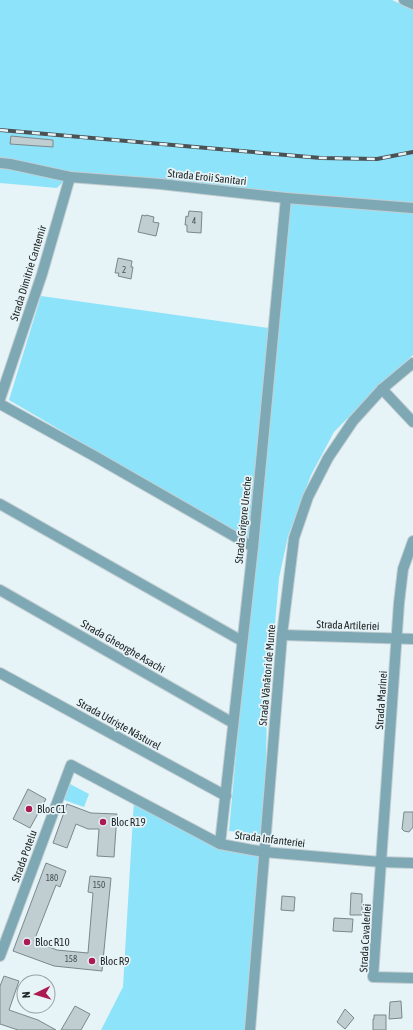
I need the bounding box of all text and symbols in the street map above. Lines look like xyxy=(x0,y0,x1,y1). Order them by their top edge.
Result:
street label: Strada Eroii Sanitari xyxy=(167,167,247,187)
house number: 4 xyxy=(192,216,196,226)
street label: Strada Dimitrie Cantemir xyxy=(8,223,49,322)
house number: 2 xyxy=(122,265,126,275)
street label: Strada Grigore Ureche xyxy=(232,476,254,564)
street label: Strada Gheorghe Asachi xyxy=(79,617,167,675)
street label: Strada Artileriei xyxy=(316,618,380,632)
street label: Strada Vânători de Munte xyxy=(257,624,277,726)
street label: Strada Marinei xyxy=(373,670,389,730)
street label: Strada Udriște Năsturel xyxy=(75,696,163,752)
place label: Bloc C1 xyxy=(37,803,66,815)
marker: Bloc C1 xyxy=(24,804,34,814)
place label: Bloc R19 xyxy=(111,816,146,828)
marker: Bloc R19 xyxy=(98,817,108,827)
street label: Strada Potelu xyxy=(9,828,39,884)
street label: Strada Infanteriei xyxy=(234,829,306,849)
house number: 180 xyxy=(46,873,58,883)
house number: 150 xyxy=(93,880,105,890)
street label: Strada Cavaleriei xyxy=(357,903,373,973)
place label: Bloc R10 xyxy=(35,936,70,948)
marker: Bloc R10 xyxy=(22,937,32,947)
house number: 158 xyxy=(65,954,77,964)
place label: Bloc R9 xyxy=(100,955,129,967)
marker: Bloc R9 xyxy=(87,956,97,966)
north arrow xyxy=(16,974,56,1014)
text: N xyxy=(20,991,32,999)

